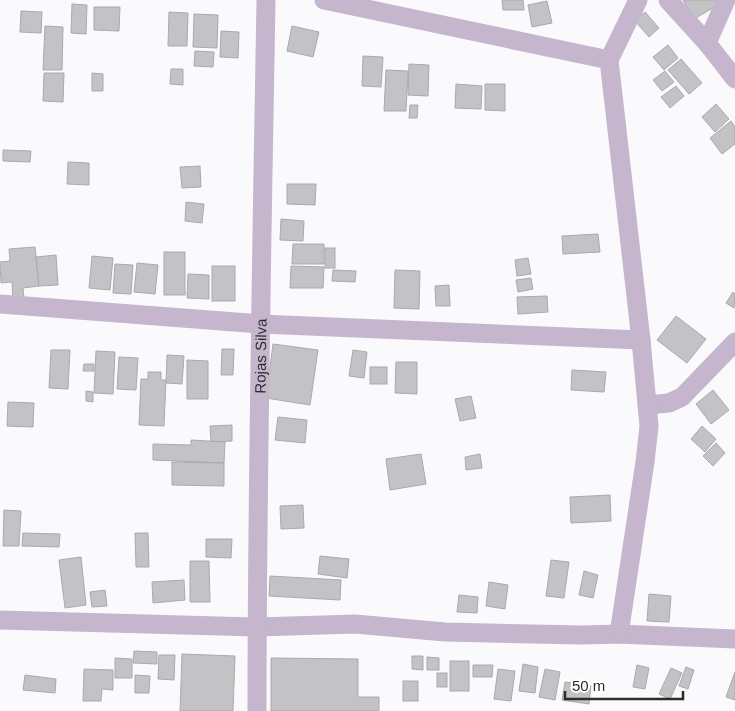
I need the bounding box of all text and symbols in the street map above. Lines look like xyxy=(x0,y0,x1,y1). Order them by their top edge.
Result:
street label: Rojas Silva xyxy=(251,318,269,394)
scale bar xyxy=(565,668,682,700)
text: 50 m xyxy=(572,677,605,694)

